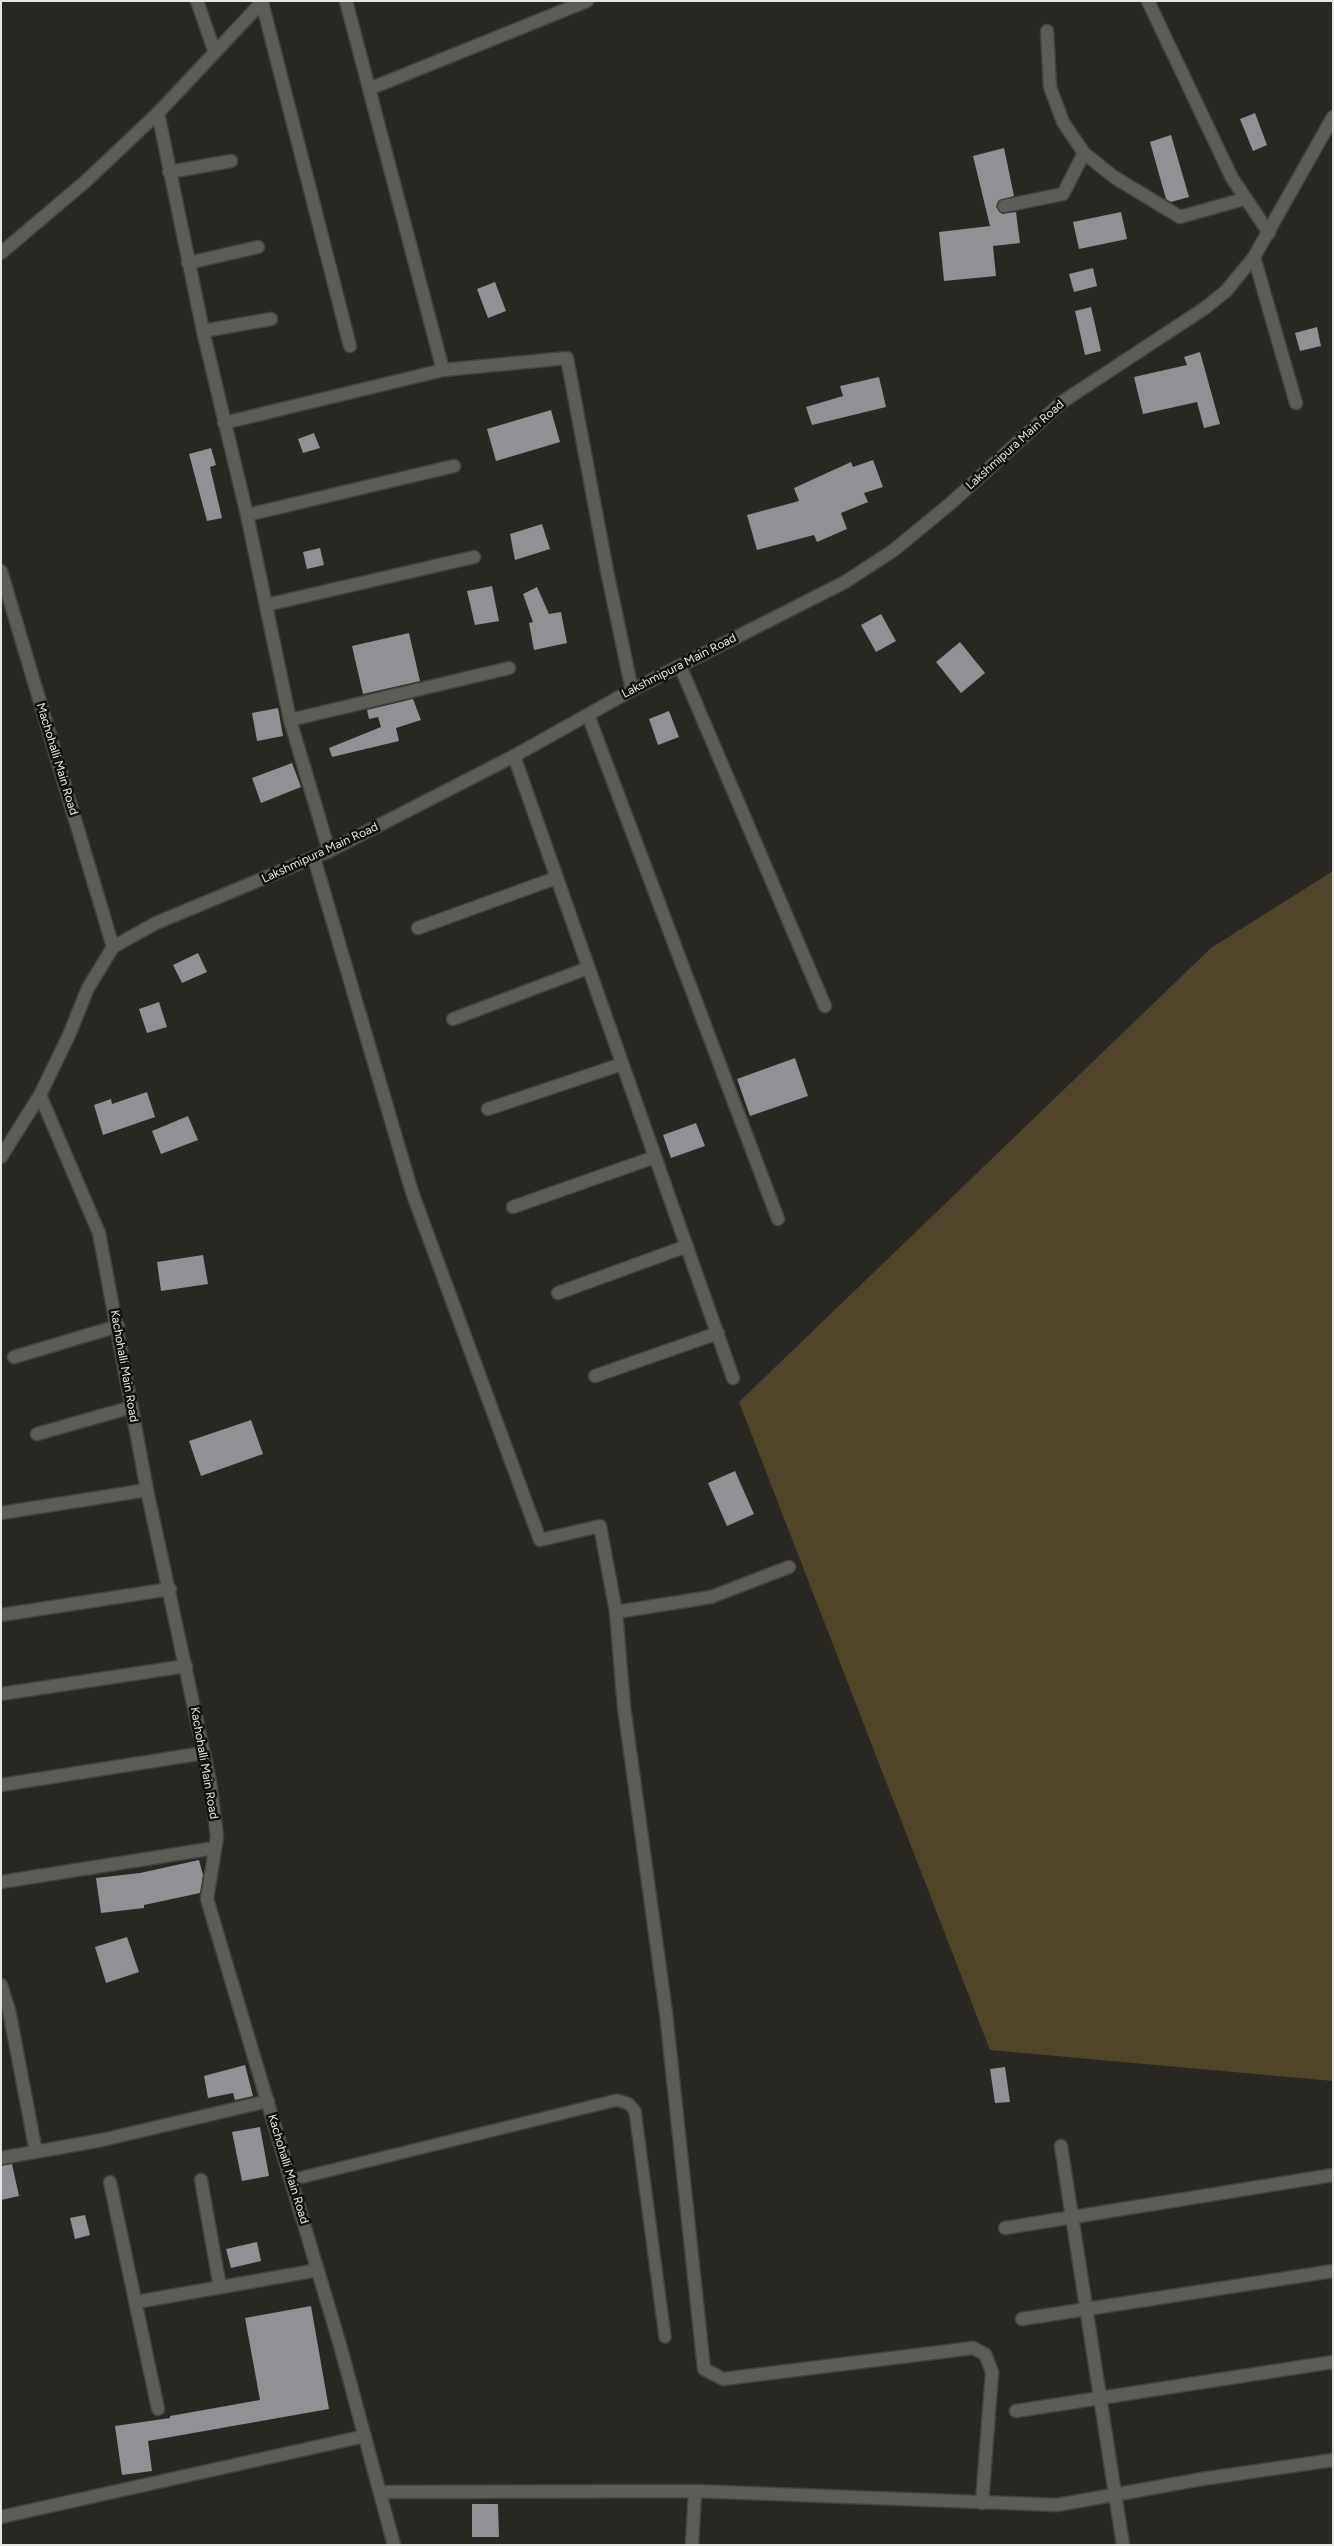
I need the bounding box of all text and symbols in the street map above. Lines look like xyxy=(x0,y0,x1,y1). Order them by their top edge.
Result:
street label: Lakshmipura Main Road xyxy=(963,397,1067,493)
street label: Lakshmipura Main Road xyxy=(619,631,739,701)
street label: Machohalli Main Road xyxy=(33,701,81,817)
street label: Lakshmipura Main Road xyxy=(260,820,380,886)
street label: Kachohalli Main Road xyxy=(107,1309,141,1423)
street label: Kachohalli Main Road xyxy=(187,1706,221,1820)
street label: Kachohalli Main Road xyxy=(264,2113,312,2225)

